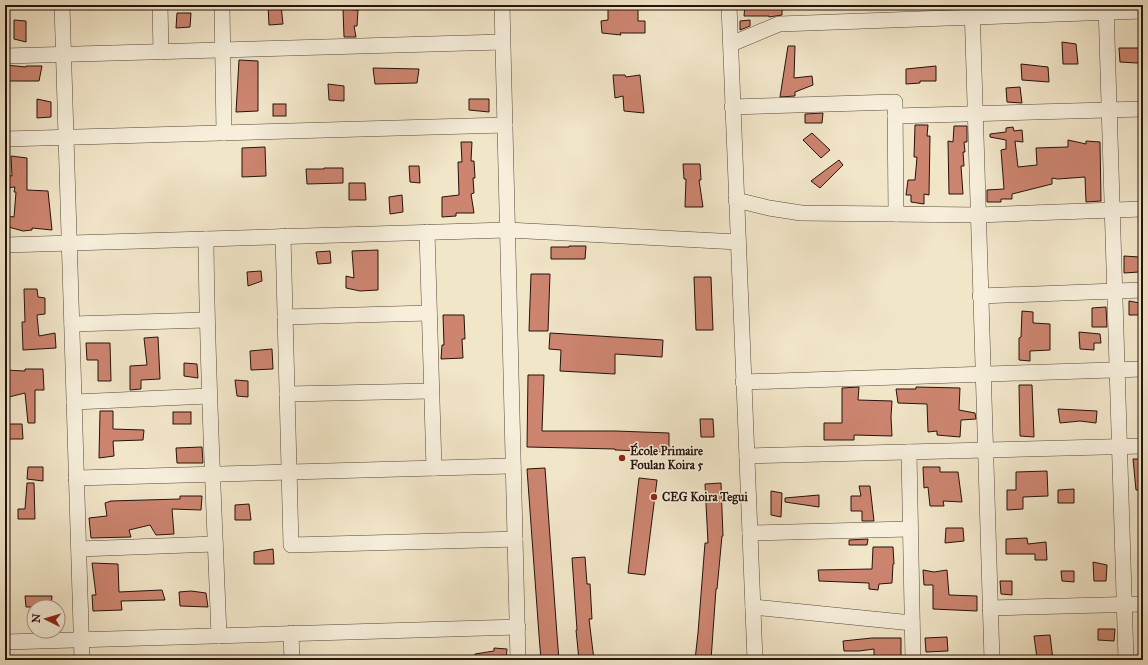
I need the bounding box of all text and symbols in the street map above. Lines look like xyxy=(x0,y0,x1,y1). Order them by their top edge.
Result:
place label: École Primaire Foulan Koira 5 xyxy=(630,442,703,472)
marker: École Primaire Foulan Koira 5 xyxy=(617,453,627,463)
place label: CEG Koira Tegui xyxy=(662,490,748,505)
marker: CEG Koira Tegui xyxy=(649,492,659,502)
north arrow xyxy=(26,599,66,639)
text: N xyxy=(30,612,43,623)

